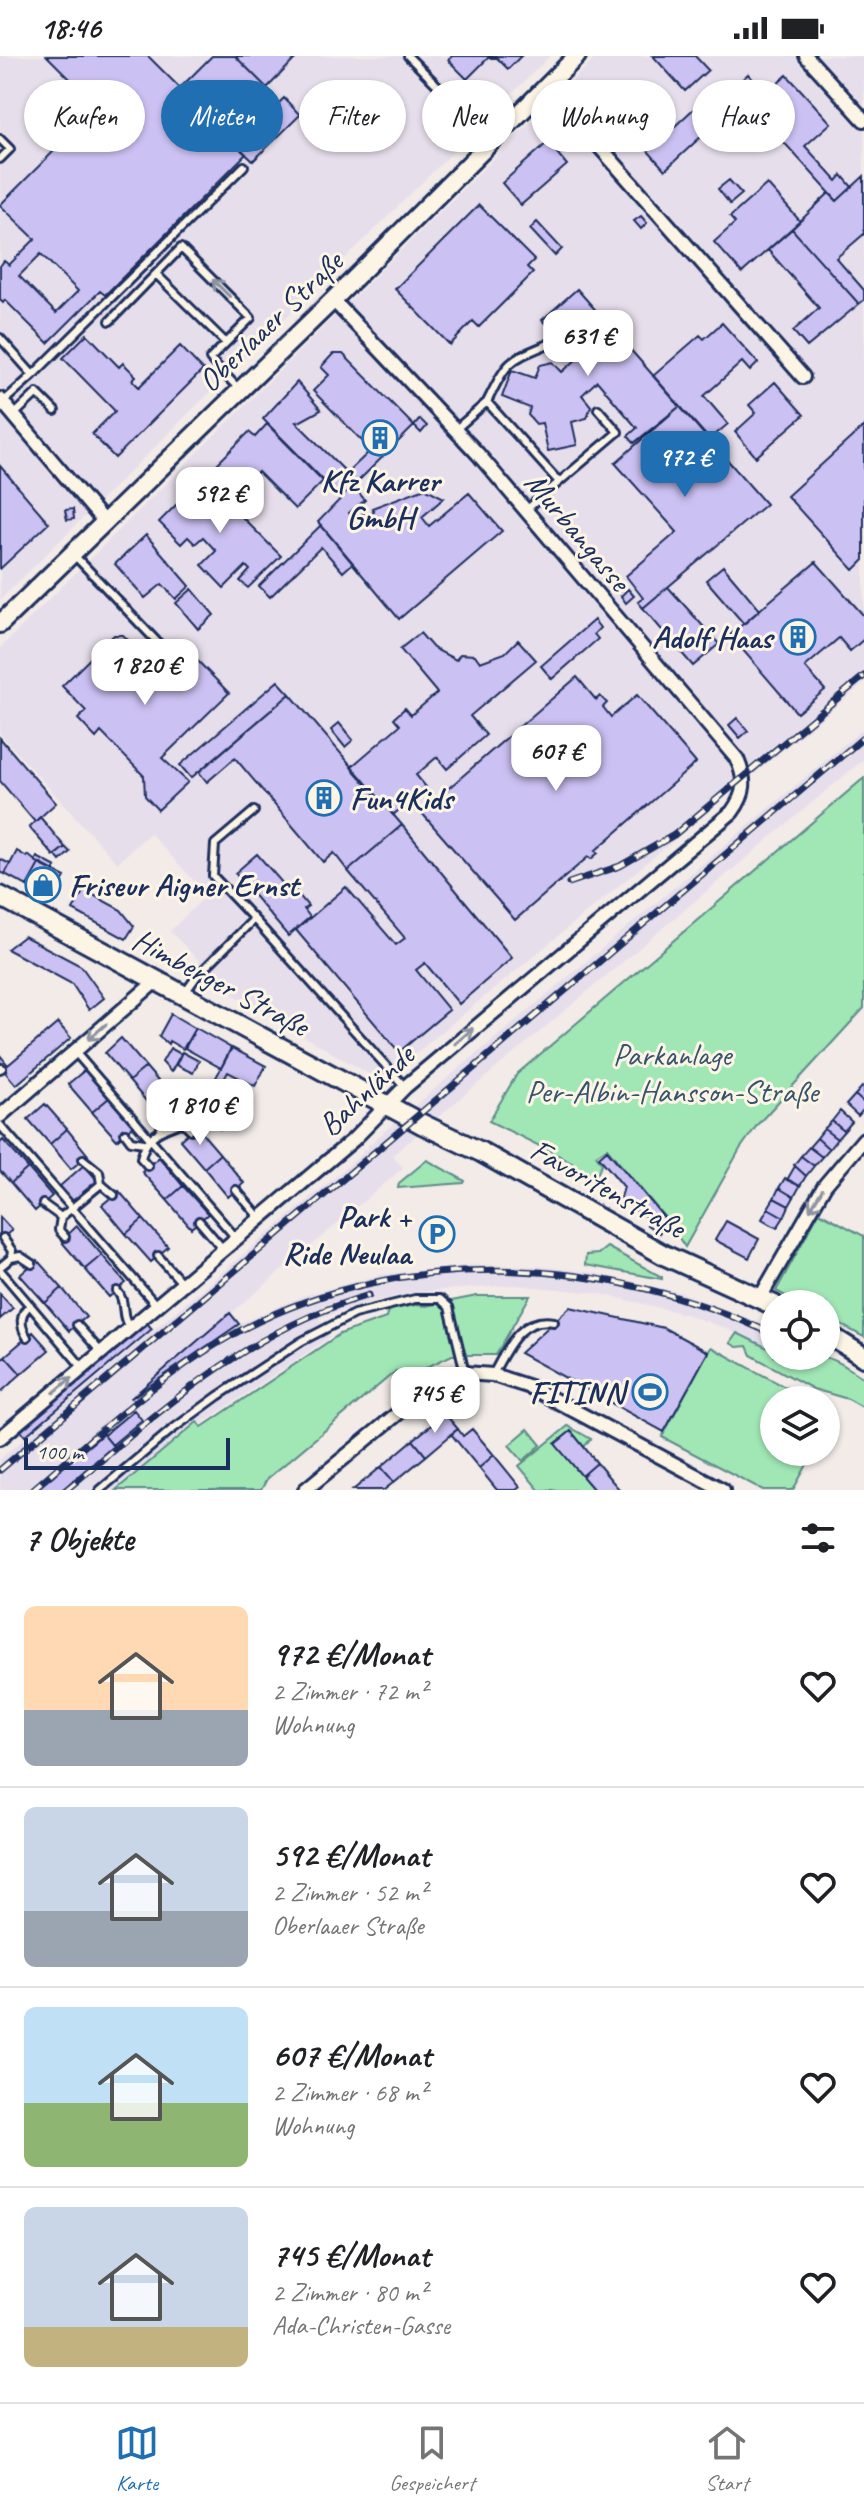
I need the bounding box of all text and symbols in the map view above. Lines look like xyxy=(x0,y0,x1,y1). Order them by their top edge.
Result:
text: 18:46 xyxy=(40,9,101,47)
chip: Kaufen xyxy=(24,80,145,152)
chip: Mieten xyxy=(161,80,283,152)
chip: Filter xyxy=(299,80,406,152)
chip: Neu xyxy=(422,80,515,152)
chip: Wohnung xyxy=(531,80,676,152)
chip: Haus xyxy=(692,80,795,152)
street label: Oberlaaer Straße xyxy=(189,240,353,401)
one-way arrow xyxy=(212,278,231,298)
pin: 631 € xyxy=(532,310,644,378)
text: 631 € xyxy=(561,319,615,352)
building icon: Kfz Karrer GmbH xyxy=(361,419,399,457)
pin: 972 € xyxy=(629,431,741,499)
text: 972 € xyxy=(659,440,711,473)
place label: Kfz Karrer GmbH xyxy=(321,460,443,538)
street label: Murbangasse xyxy=(516,463,641,602)
pin: 592 € xyxy=(164,467,276,535)
text: 592 € xyxy=(194,476,246,509)
place label: Adolf Haas xyxy=(652,617,775,658)
building icon: Adolf Haas xyxy=(779,618,817,656)
pin: 1 820 € xyxy=(71,639,219,707)
text: 1 820 € xyxy=(109,648,181,681)
pin: 607 € xyxy=(500,725,612,793)
text: 607 € xyxy=(529,734,583,767)
place label: Fun4Kids xyxy=(350,778,456,819)
building icon: Fun4Kids xyxy=(305,779,343,817)
place label: Friseur Aigner Ernst xyxy=(69,865,302,906)
shop icon: Friseur Aigner Ernst xyxy=(24,866,62,904)
street label: Himberger Straße xyxy=(126,919,318,1047)
one-way arrow xyxy=(87,1023,107,1041)
one-way arrow xyxy=(453,1027,474,1045)
street label: Bahnlände xyxy=(310,1034,425,1145)
park label: Parkanlage Per-Albin-Hansson-Straße xyxy=(526,1034,821,1112)
pin: 1 810 € xyxy=(126,1079,274,1147)
text: 1 810 € xyxy=(164,1088,236,1121)
street label: Favoritenstraße xyxy=(523,1129,695,1249)
one-way arrow xyxy=(808,1188,824,1211)
place label: Park + Ride Neulaa xyxy=(283,1196,414,1274)
parking icon: Park + Ride Neulaa xyxy=(418,1215,456,1253)
map controls xyxy=(760,1290,840,1466)
button: locate xyxy=(760,1290,840,1370)
pin: 745 € xyxy=(379,1367,491,1435)
place label: FITINN xyxy=(530,1372,629,1413)
sports icon: FITINN xyxy=(631,1373,669,1411)
one-way arrow xyxy=(52,1376,72,1394)
text: 745 € xyxy=(409,1376,461,1409)
button: layers xyxy=(760,1386,840,1466)
scale bar xyxy=(24,1434,230,1470)
text: 100 m xyxy=(36,1438,83,1466)
icon: filters xyxy=(796,1516,840,1560)
text: 7 Objekte xyxy=(24,1517,134,1560)
text: 972 €/Monat xyxy=(272,1632,430,1675)
icon: home xyxy=(88,1638,184,1734)
icon: heart xyxy=(796,1664,840,1708)
text: 2 Zimmer · 72 m² xyxy=(272,1675,427,1708)
text: Wohnung xyxy=(272,1708,354,1741)
text: 592 €/Monat xyxy=(272,1833,430,1876)
icon: home xyxy=(88,1839,184,1935)
icon: heart xyxy=(796,1865,840,1909)
text: 2 Zimmer · 52 m² xyxy=(272,1876,427,1909)
text: Oberlaaer Straße xyxy=(272,1909,423,1942)
text: 607 €/Monat xyxy=(272,2033,431,2076)
icon: home xyxy=(88,2039,184,2135)
icon: heart xyxy=(796,2065,840,2109)
text: 2 Zimmer · 68 m² xyxy=(272,2076,427,2109)
text: Wohnung xyxy=(272,2109,354,2142)
text: 745 €/Monat xyxy=(272,2233,430,2276)
icon: home xyxy=(88,2239,184,2335)
icon: heart xyxy=(796,2265,840,2309)
text: 2 Zimmer · 80 m² xyxy=(272,2276,427,2309)
text: Ada-Christen-Gasse xyxy=(272,2309,450,2342)
tab: Karte xyxy=(115,2421,159,2497)
tab: Gespeichert xyxy=(389,2421,475,2497)
tab: Start xyxy=(705,2421,749,2497)

